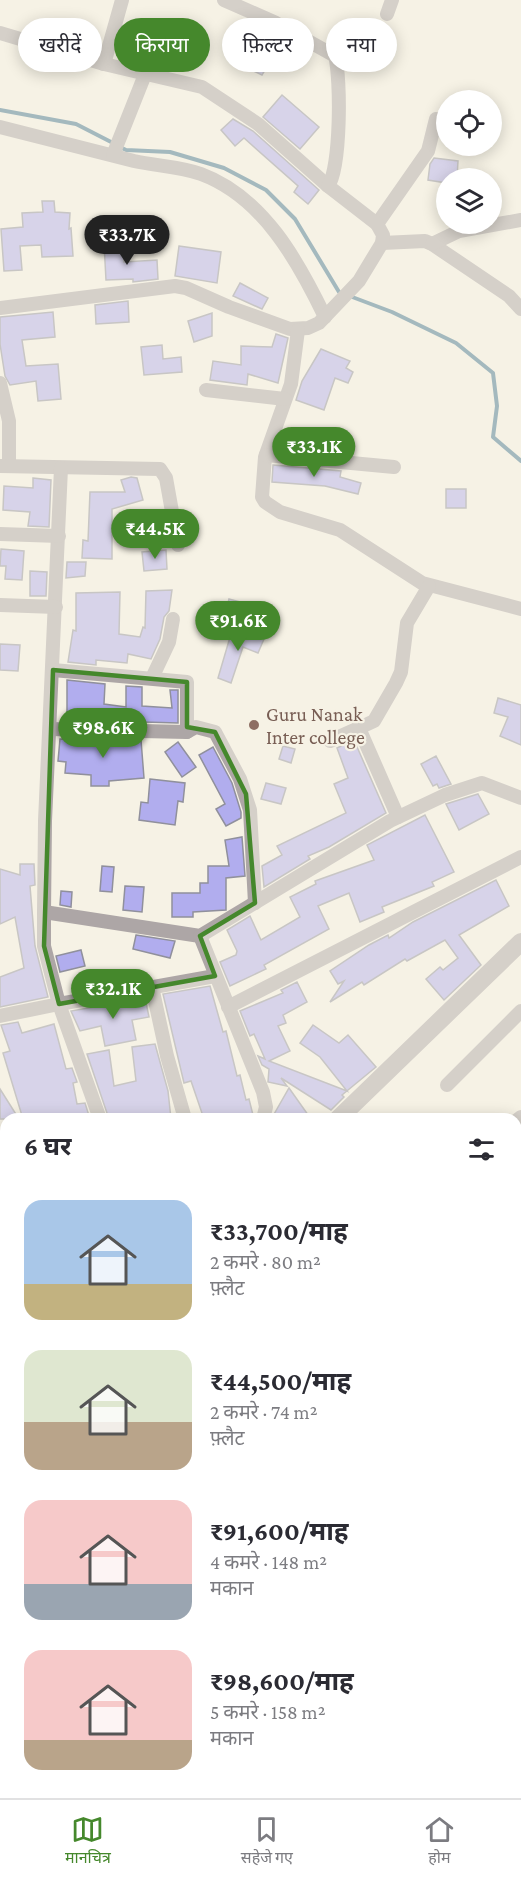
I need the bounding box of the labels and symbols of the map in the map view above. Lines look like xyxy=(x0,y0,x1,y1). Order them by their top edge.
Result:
pin: ₹33.7K xyxy=(78,215,176,266)
pin: ₹33.1K xyxy=(265,427,363,478)
pin: ₹44.5K xyxy=(106,509,204,560)
pin: ₹91.6K xyxy=(189,601,287,652)
place label: Guru Nanak Inter college xyxy=(266,703,365,749)
pin: ₹98.6K xyxy=(54,708,152,759)
marker: Guru Nanak Inter college xyxy=(247,718,261,732)
pin: ₹32.1K xyxy=(64,969,162,1020)

